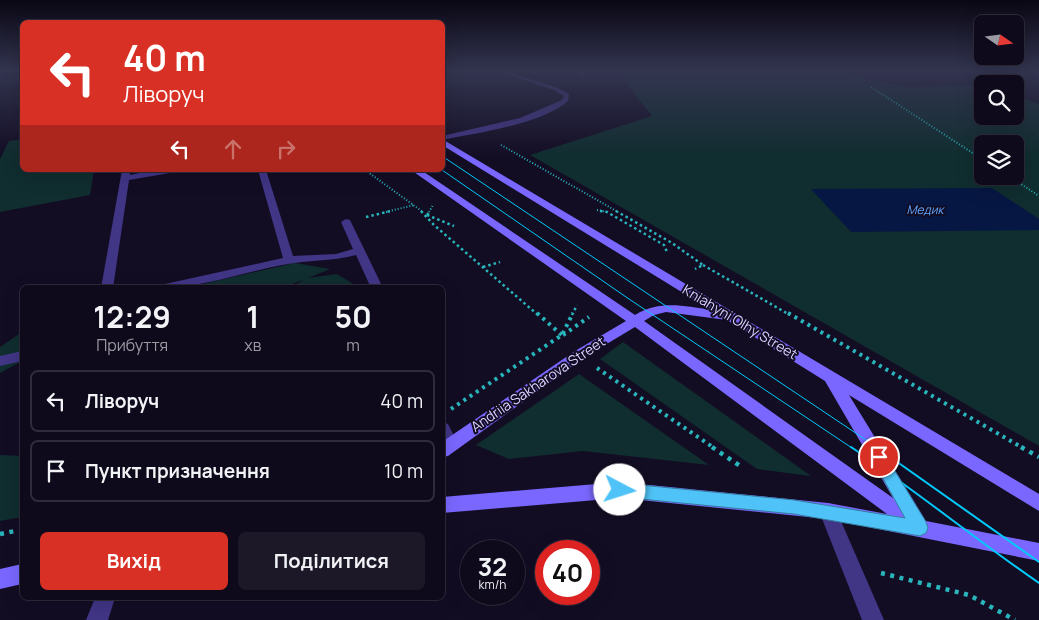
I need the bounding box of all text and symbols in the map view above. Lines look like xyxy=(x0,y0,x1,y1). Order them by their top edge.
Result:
north arrow xyxy=(974,15,1024,65)
map controls xyxy=(974,15,1024,185)
text: 40 m xyxy=(123,34,206,82)
icon: left xyxy=(40,40,105,105)
button: search xyxy=(974,75,1024,125)
text: Ліворуч xyxy=(123,79,204,109)
icon: left xyxy=(166,135,194,163)
icon: ahead xyxy=(219,135,247,163)
icon: right xyxy=(272,135,300,163)
button: layers xyxy=(974,135,1024,185)
water label: Медик xyxy=(906,201,946,218)
street label: Kniahyni Olhy Street xyxy=(679,280,802,364)
text: 12:29 xyxy=(93,296,171,337)
text: 1 xyxy=(246,296,259,337)
text: 50 xyxy=(334,296,372,337)
street label: Andriia Sakharova Street xyxy=(467,331,609,436)
text: Прибуття xyxy=(96,334,168,356)
text: хв xyxy=(244,334,261,356)
text: m xyxy=(346,334,360,356)
icon: left xyxy=(42,387,70,415)
text: Ліворуч xyxy=(85,388,159,414)
text: 40 m xyxy=(380,388,423,414)
pin xyxy=(858,436,900,478)
icon: arrive xyxy=(865,443,893,471)
icon: arrive xyxy=(42,457,70,485)
text: Пункт призначення xyxy=(85,458,270,484)
text: 10 m xyxy=(384,458,423,484)
position arrow xyxy=(593,463,645,515)
button: Вихід xyxy=(40,532,228,590)
button: Поділитися xyxy=(238,532,425,590)
speed limit sign: 40 xyxy=(535,540,600,605)
text: 32 xyxy=(478,549,507,584)
text: km/h xyxy=(479,576,506,593)

